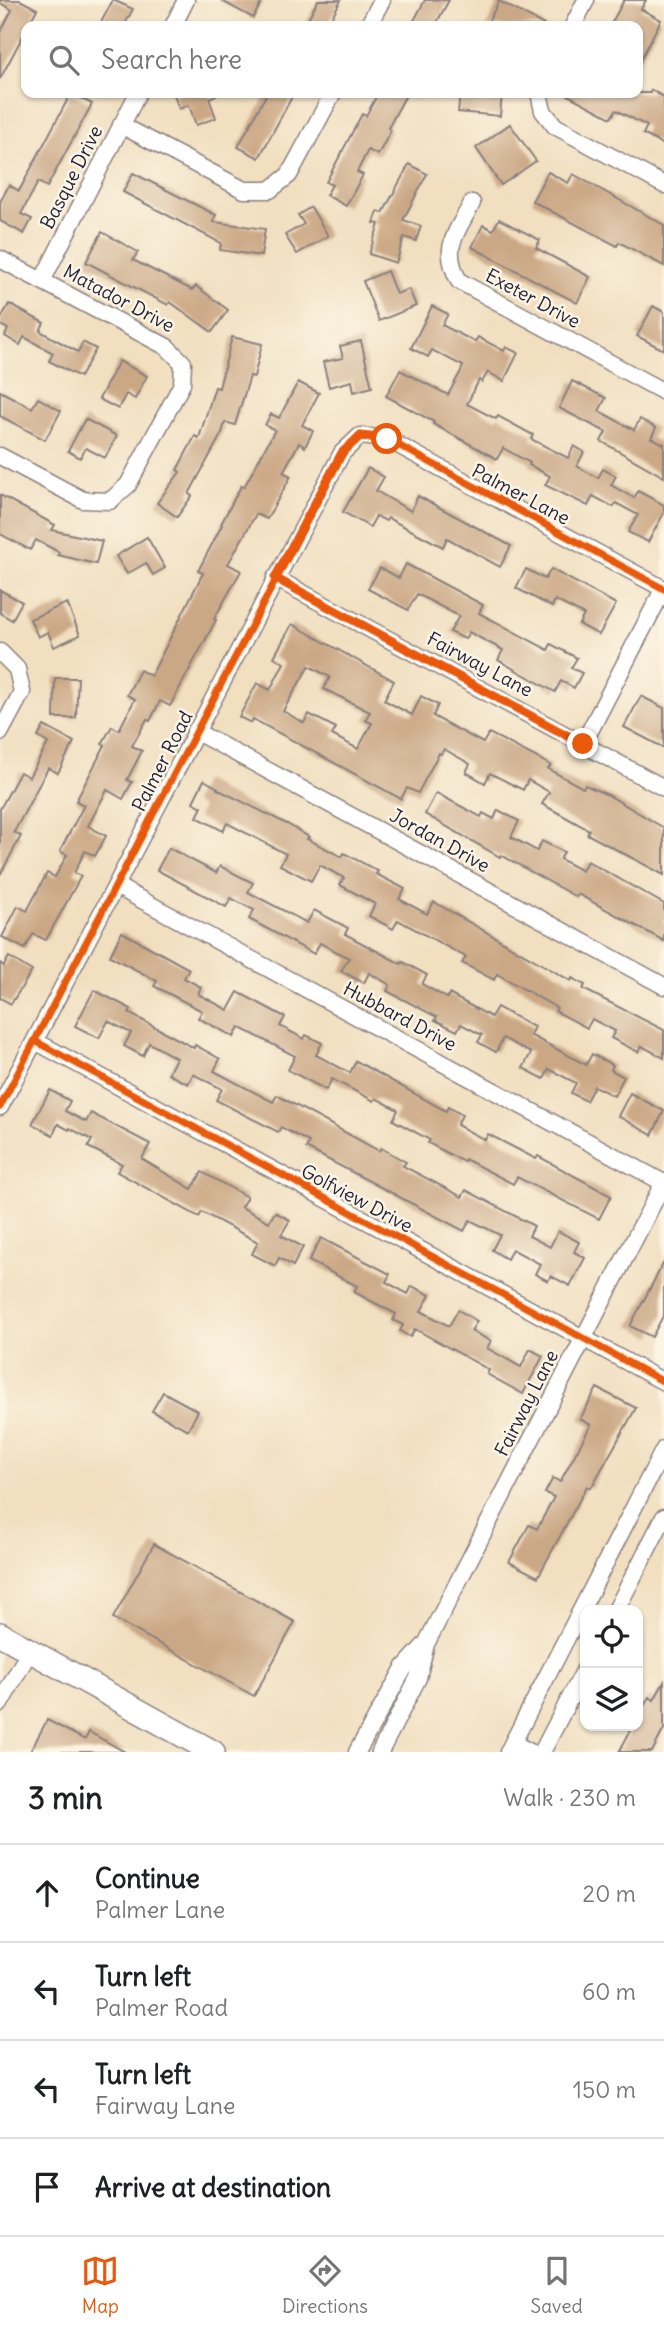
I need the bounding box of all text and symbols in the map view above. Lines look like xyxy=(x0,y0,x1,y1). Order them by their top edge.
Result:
search box xyxy=(21,21,643,98)
icon: search xyxy=(45,41,83,79)
text: Search here xyxy=(101,43,242,76)
street label: Basque Drive xyxy=(35,121,107,233)
street label: Matador Drive xyxy=(59,259,179,337)
street label: Exeter Drive xyxy=(482,263,584,333)
route start xyxy=(371,423,402,454)
street label: Palmer Lane xyxy=(468,458,574,530)
street label: Fairway Lane xyxy=(423,626,537,702)
street label: Palmer Road xyxy=(126,707,198,815)
route end xyxy=(567,728,598,759)
street label: Jordan Drive xyxy=(386,803,494,877)
street label: Hubbard Drive xyxy=(339,976,461,1056)
street label: Golfview Drive xyxy=(297,1159,417,1237)
street label: Fairway Lane xyxy=(489,1346,563,1460)
map controls xyxy=(580,1605,643,1731)
button: locate xyxy=(580,1605,643,1668)
button: layers xyxy=(580,1668,643,1731)
text: 3 min xyxy=(28,1779,103,1817)
text: Walk · 230 m xyxy=(503,1783,636,1812)
text: Continue xyxy=(95,1862,200,1895)
icon: ahead xyxy=(28,1874,66,1912)
text: 20 m xyxy=(583,1879,636,1908)
text: Palmer Lane xyxy=(95,1895,225,1924)
text: Turn left xyxy=(95,1960,191,1993)
icon: left xyxy=(28,1972,66,2010)
text: 60 m xyxy=(582,1977,636,2006)
text: Palmer Road xyxy=(95,1993,228,2022)
text: Turn left xyxy=(95,2058,191,2091)
icon: left xyxy=(28,2070,66,2108)
text: 150 m xyxy=(573,2075,636,2104)
text: Fairway Lane xyxy=(95,2091,235,2120)
icon: arrive xyxy=(28,2168,66,2206)
text: Arrive at destination xyxy=(95,2171,331,2204)
tab: Map xyxy=(81,2252,119,2318)
tab: Directions xyxy=(282,2252,368,2318)
tab: Saved xyxy=(531,2252,583,2318)

